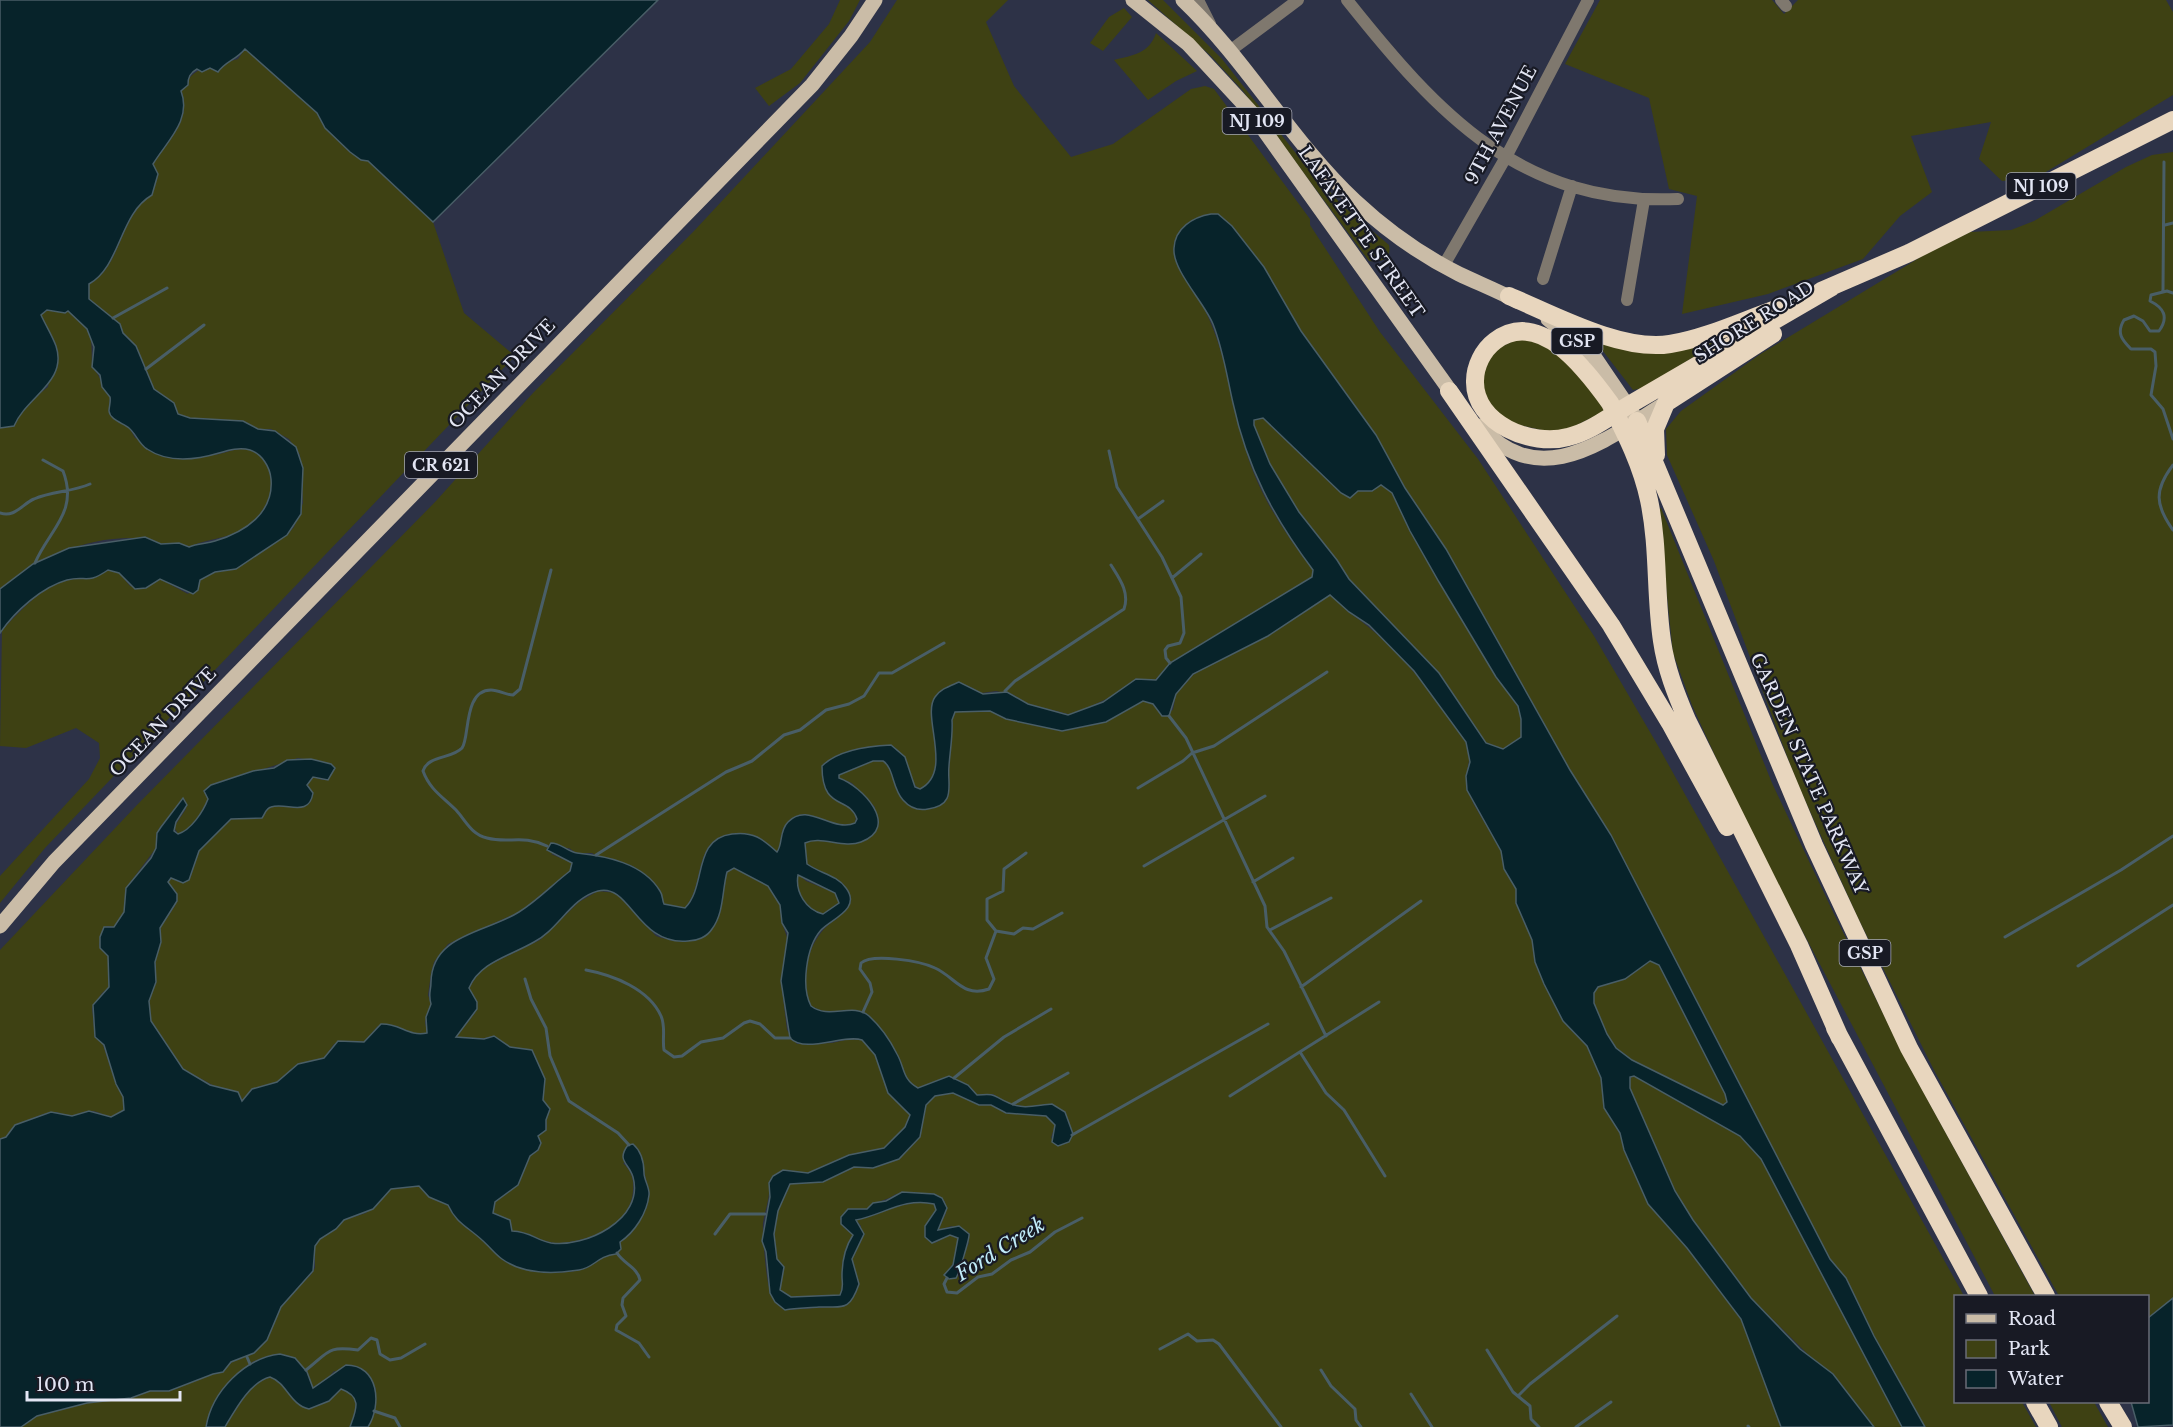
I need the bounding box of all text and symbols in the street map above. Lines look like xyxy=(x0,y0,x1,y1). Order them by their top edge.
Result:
street label: 9TH AVENUE xyxy=(1460,62,1542,188)
road number: NJ 109 xyxy=(1222,108,1292,134)
street label: LAFAYETTE STREET xyxy=(1293,142,1429,323)
road number: NJ 109 xyxy=(2006,173,2076,199)
street label: SHORE ROAD xyxy=(1690,276,1818,368)
street label: OCEAN DRIVE xyxy=(444,314,560,434)
road number: GSP xyxy=(1552,328,1602,354)
road number: CR 621 xyxy=(405,452,477,478)
street label: GARDEN STATE PARKWAY xyxy=(1746,650,1873,899)
street label: OCEAN DRIVE xyxy=(105,662,221,782)
road number: GSP xyxy=(1840,940,1890,966)
water label: Ford Creek xyxy=(950,1212,1049,1286)
legend xyxy=(1954,1295,2149,1403)
text: Road xyxy=(2008,1308,2056,1330)
text: Park xyxy=(2008,1338,2050,1360)
scale bar xyxy=(27,1364,180,1402)
text: Water xyxy=(2007,1368,2064,1390)
text: 100 m xyxy=(36,1374,94,1396)

